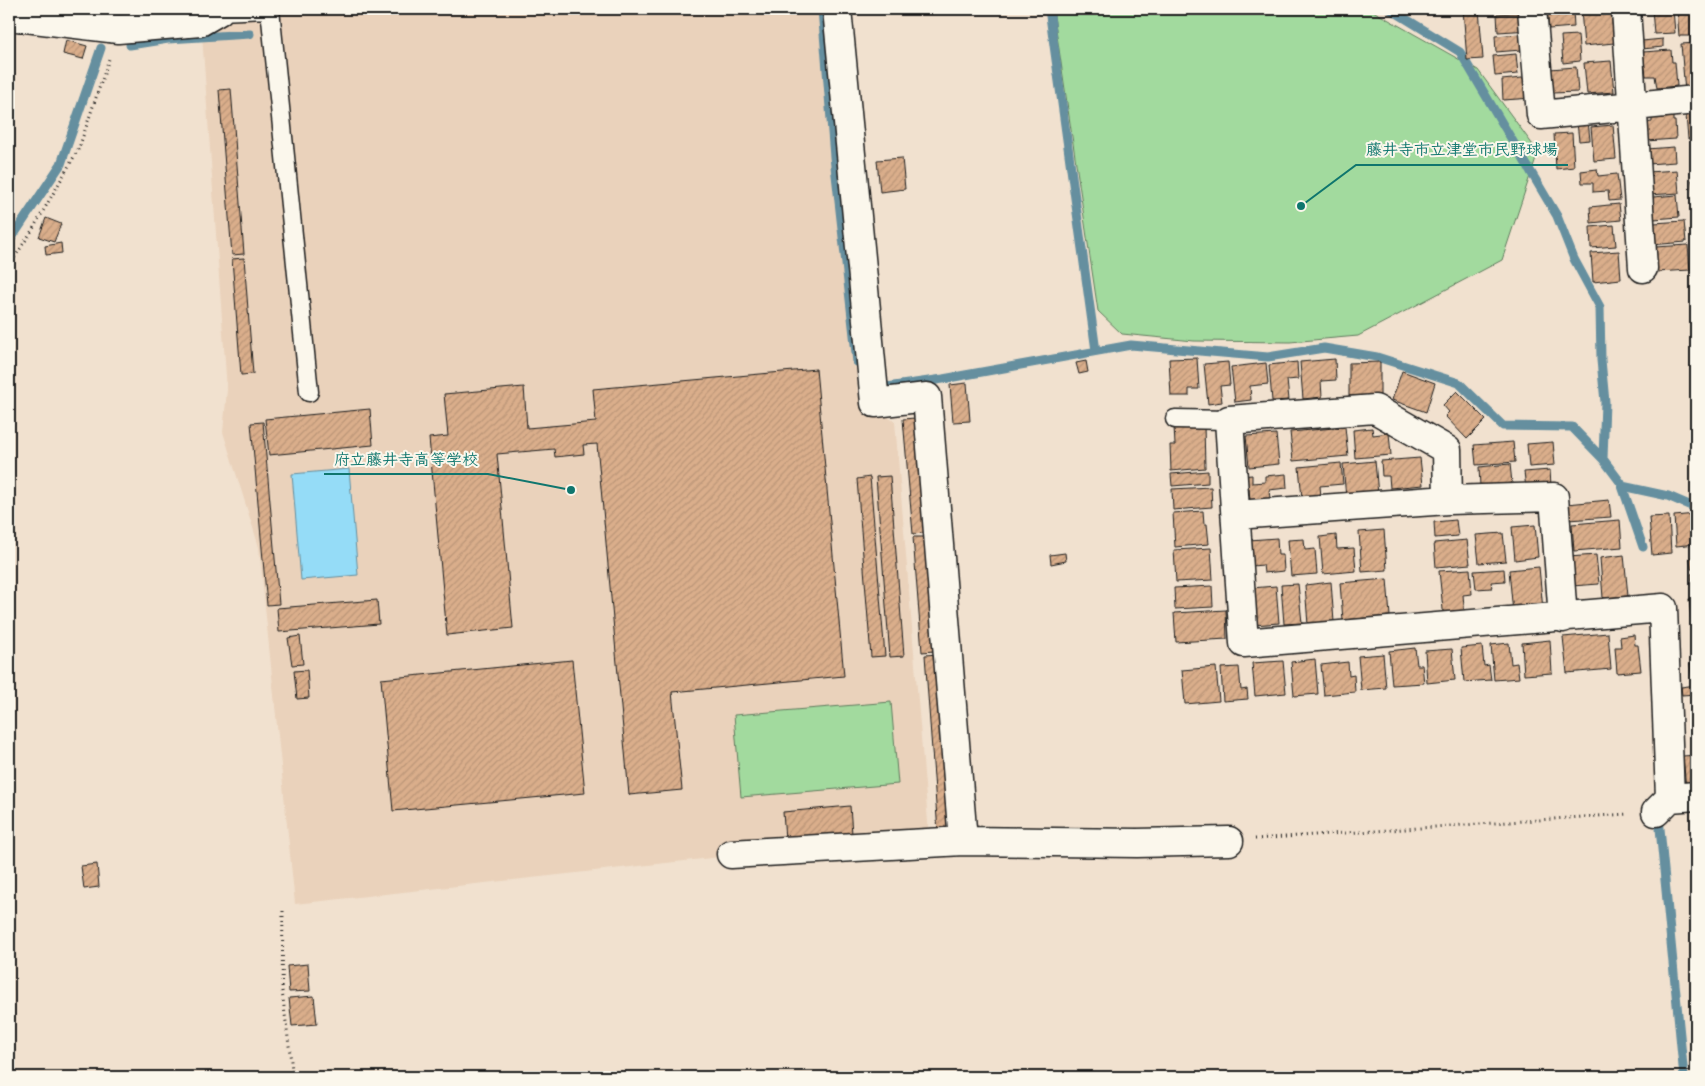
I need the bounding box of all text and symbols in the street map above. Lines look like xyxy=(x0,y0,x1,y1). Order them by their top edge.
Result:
callout: 藤井寺市立津堂市民野球場 xyxy=(1356,134,1568,165)
text: 藤井寺市立津堂市民野球場 xyxy=(1366,138,1558,163)
callout: 府立藤井寺高等学校 xyxy=(324,443,488,474)
text: 府立藤井寺高等学校 xyxy=(334,448,478,473)

